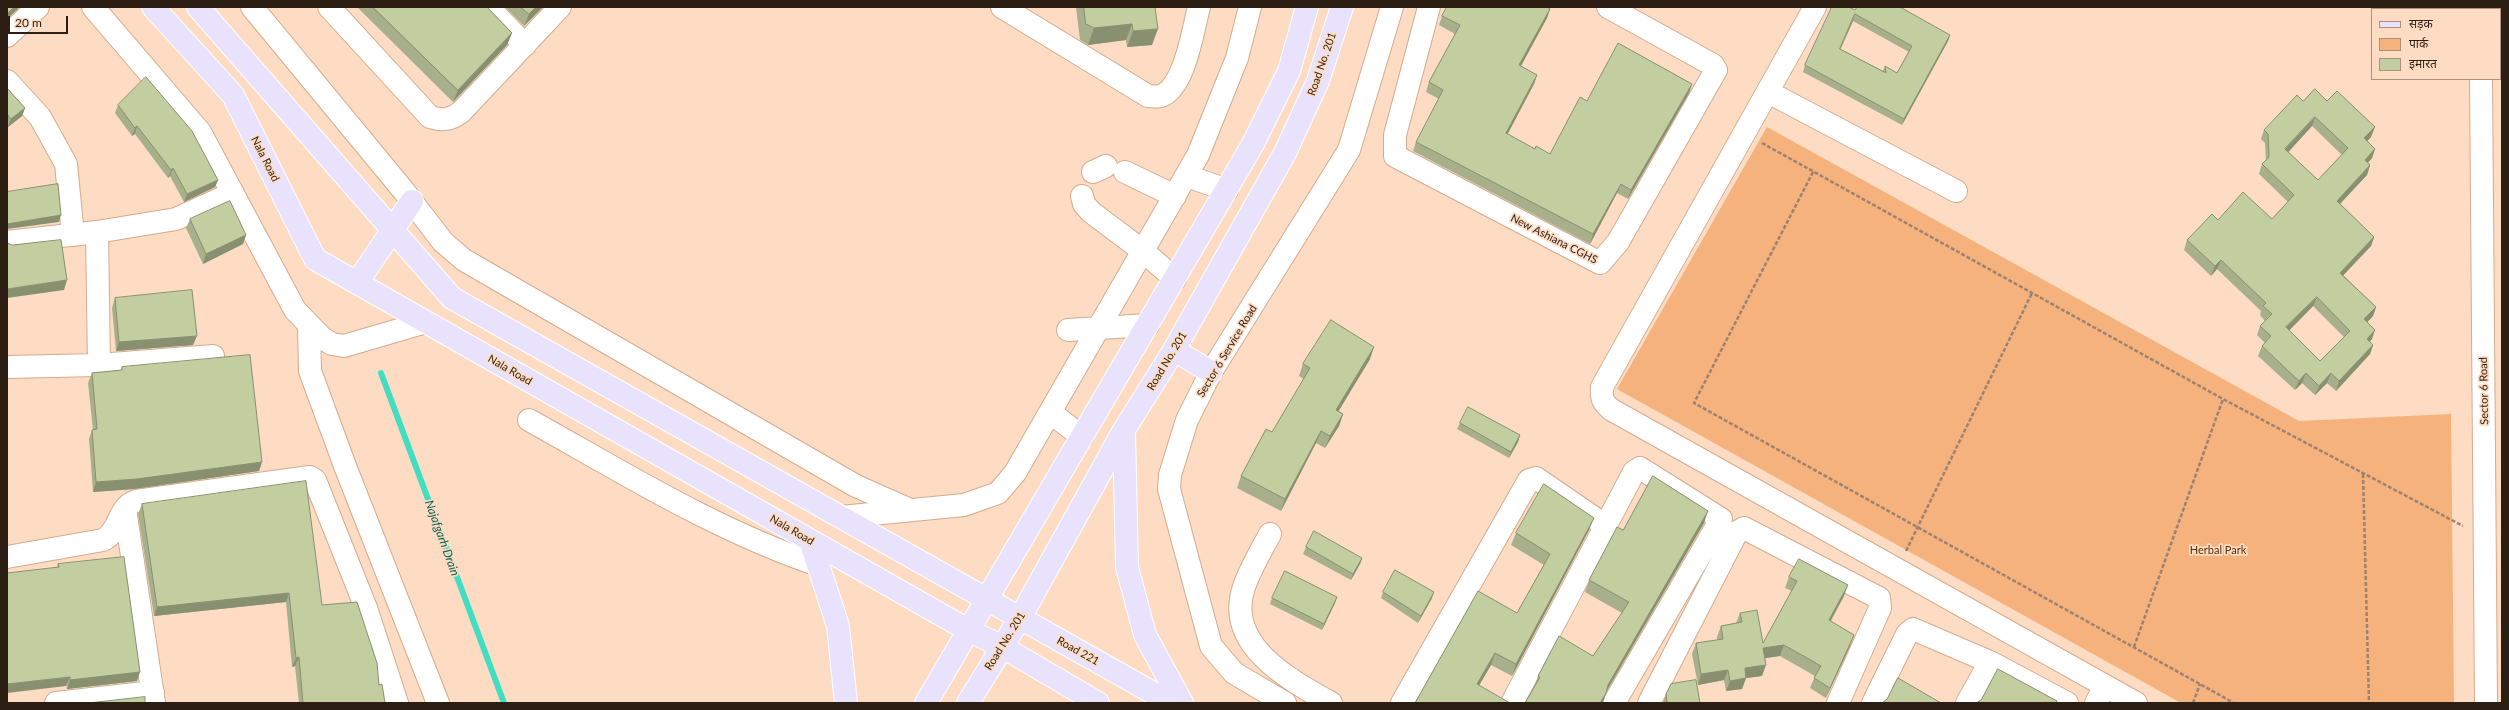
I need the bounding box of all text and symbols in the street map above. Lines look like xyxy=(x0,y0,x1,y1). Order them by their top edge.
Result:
scale bar xyxy=(10,8,70,34)
legend xyxy=(2371,8,2501,80)
text: 20 m xyxy=(15,15,42,30)
text: सड़क xyxy=(2409,16,2433,31)
street label: Road No. 201 xyxy=(1305,31,1339,97)
text: पार्क xyxy=(2409,36,2428,51)
text: इमारत xyxy=(2409,56,2437,71)
street label: Nala Road xyxy=(248,134,282,184)
street label: New Ashiana CGHS xyxy=(1508,211,1600,267)
street label: Sector 6 Service Road xyxy=(1194,302,1260,400)
street label: Road No. 201 xyxy=(1144,329,1190,393)
street label: Nala Road xyxy=(485,352,535,388)
street label: Sector 6 Road xyxy=(2477,357,2491,425)
water label: Najafgarh Drain xyxy=(422,498,462,578)
street label: Nala Road xyxy=(767,512,817,548)
park label: Herbal Park xyxy=(2190,543,2246,557)
street label: Road No. 201 xyxy=(982,609,1028,673)
street label: Road 221 xyxy=(1055,634,1101,668)

